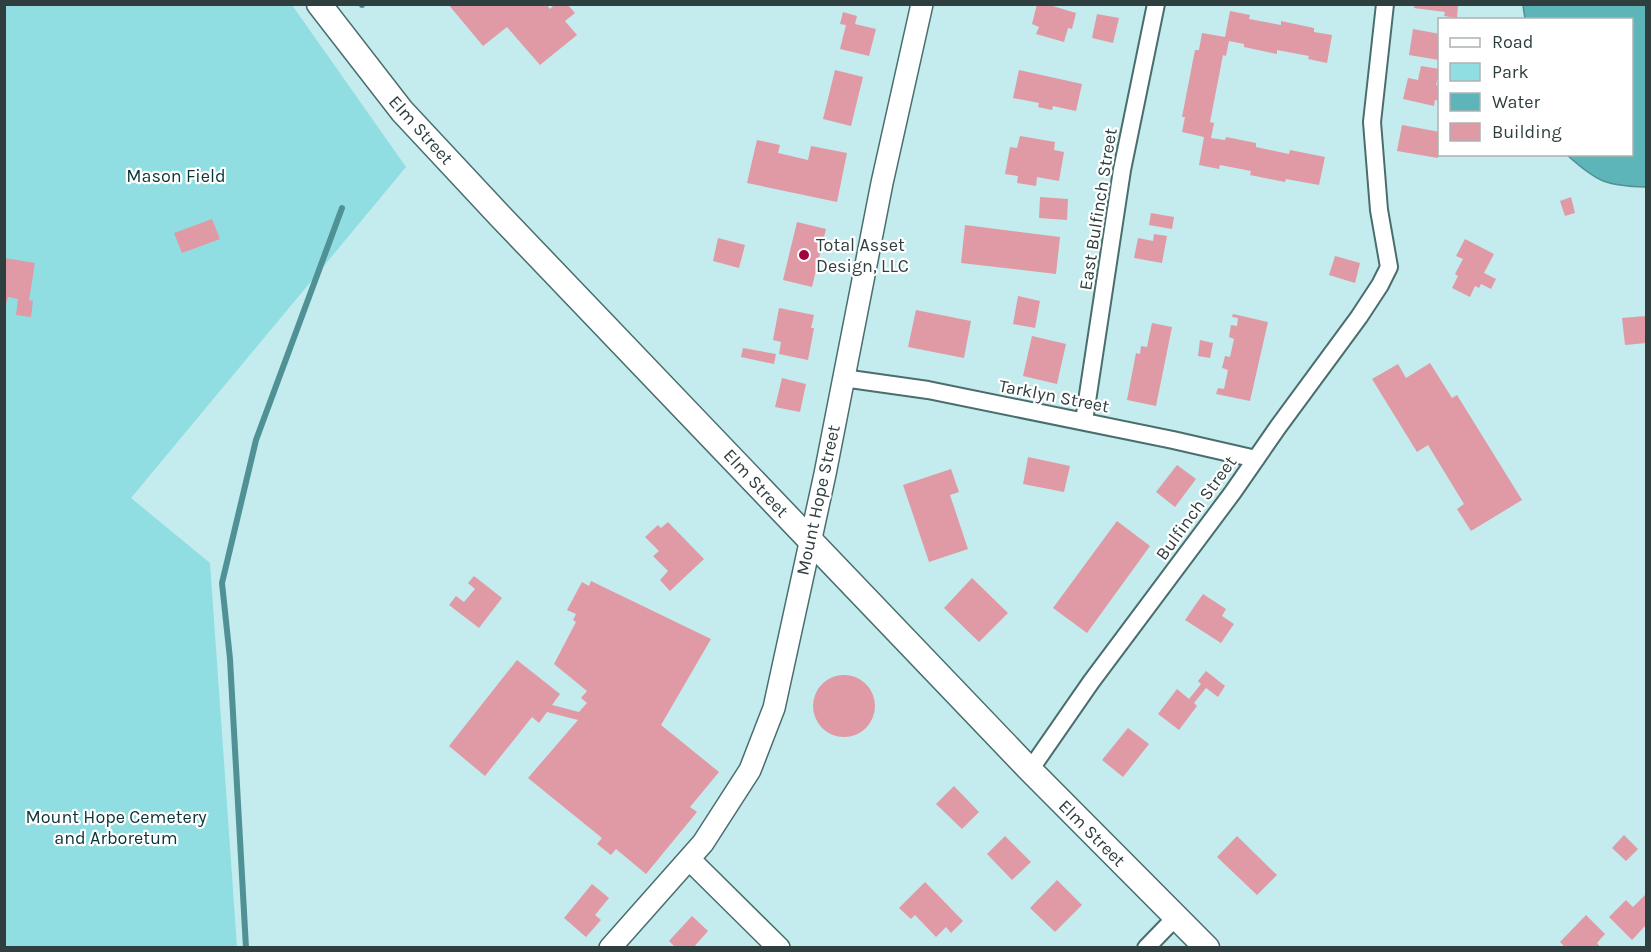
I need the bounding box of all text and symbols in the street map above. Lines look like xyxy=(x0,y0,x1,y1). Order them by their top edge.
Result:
legend xyxy=(1438,18,1633,156)
text: Road xyxy=(1492,31,1533,53)
text: Park xyxy=(1492,61,1529,83)
street label: Elm Street xyxy=(384,91,458,169)
text: Water xyxy=(1492,91,1540,113)
text: Building xyxy=(1492,121,1562,143)
street label: East Bulfinch Street xyxy=(1074,126,1122,292)
park label: Mason Field xyxy=(126,165,226,187)
place label: Total Asset Design, LLC xyxy=(816,234,909,277)
marker: Total Asset Design, LLC xyxy=(797,248,811,262)
street label: Tarklyn Street xyxy=(997,375,1111,418)
street label: Mount Hope Street xyxy=(791,423,845,577)
street label: Elm Street xyxy=(719,444,793,522)
street label: Bulfinch Street xyxy=(1151,451,1241,564)
street label: Elm Street xyxy=(1054,795,1130,871)
park label: Mount Hope Cemetery and Arboretum xyxy=(25,806,207,849)

